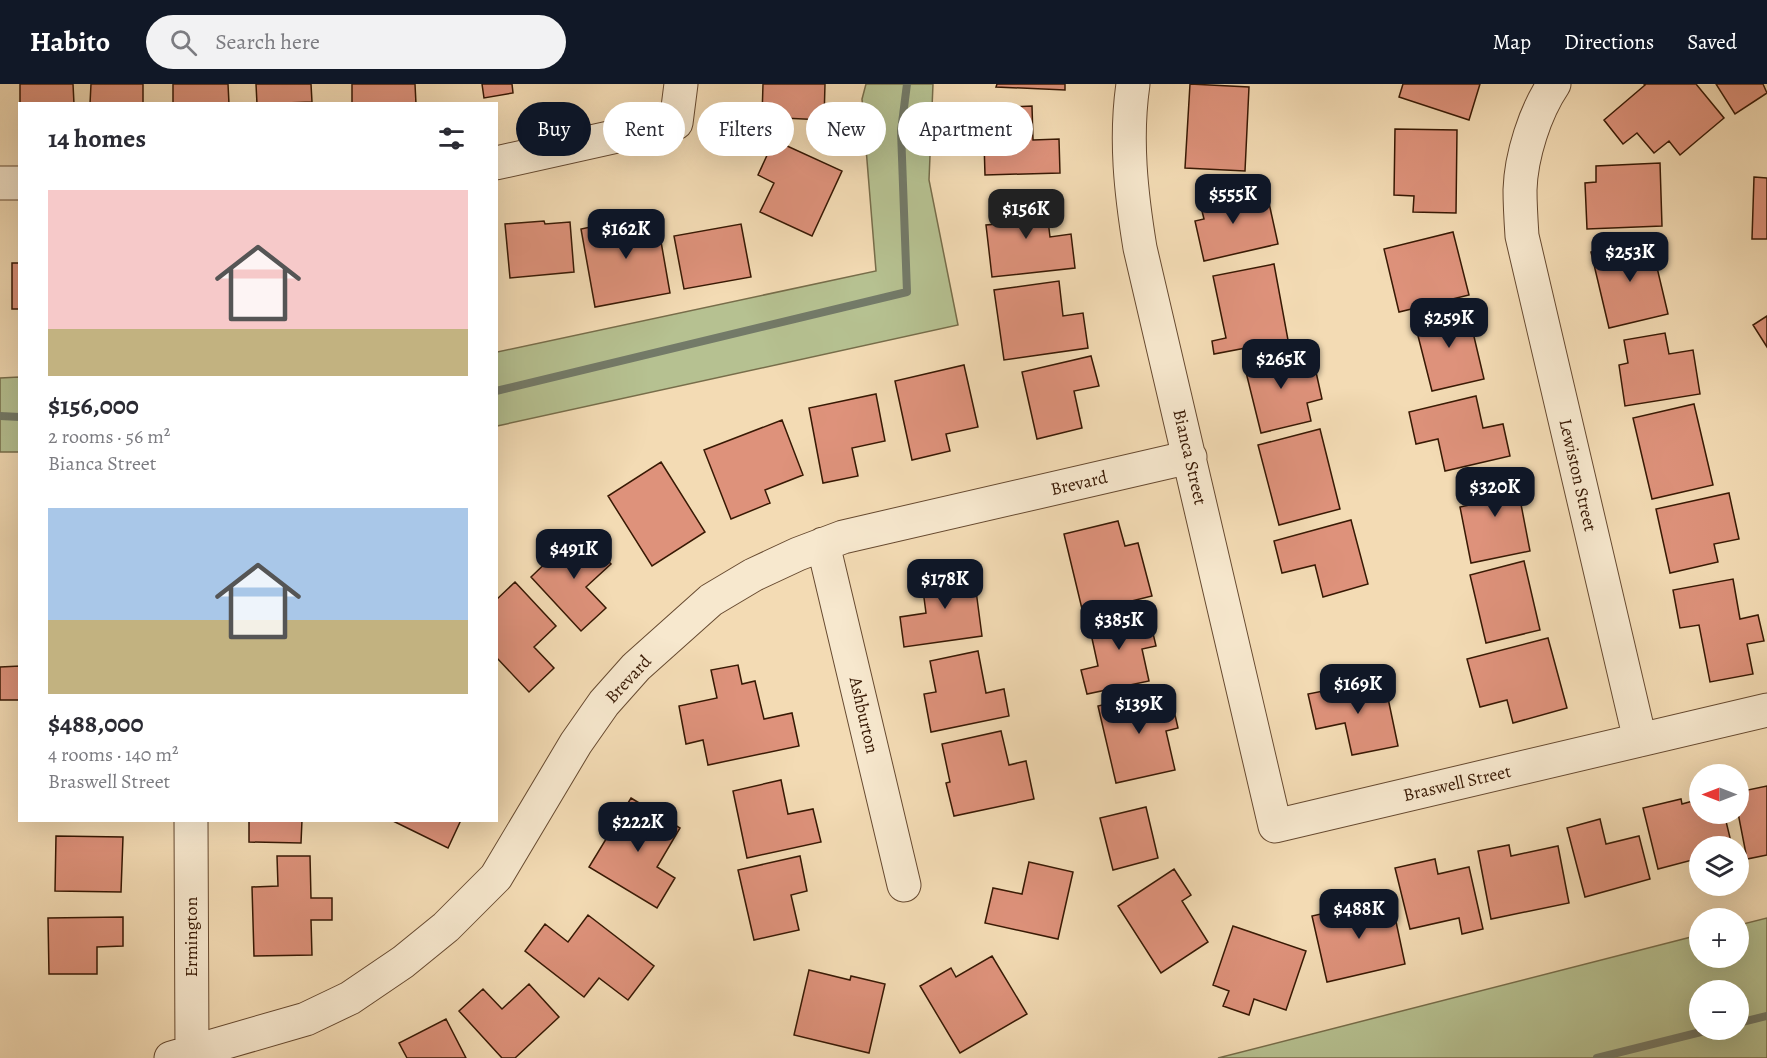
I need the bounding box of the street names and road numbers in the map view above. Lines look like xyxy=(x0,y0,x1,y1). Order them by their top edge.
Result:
street label: Bianca Street xyxy=(1167,407,1213,507)
street label: Lewiston Street xyxy=(1553,416,1603,534)
street label: Brevard xyxy=(1048,465,1110,501)
street label: Brevard xyxy=(599,649,657,708)
street label: Ashburton xyxy=(843,673,884,756)
street label: Braswell Street xyxy=(1401,759,1513,807)
street label: Ermington xyxy=(179,897,203,977)

